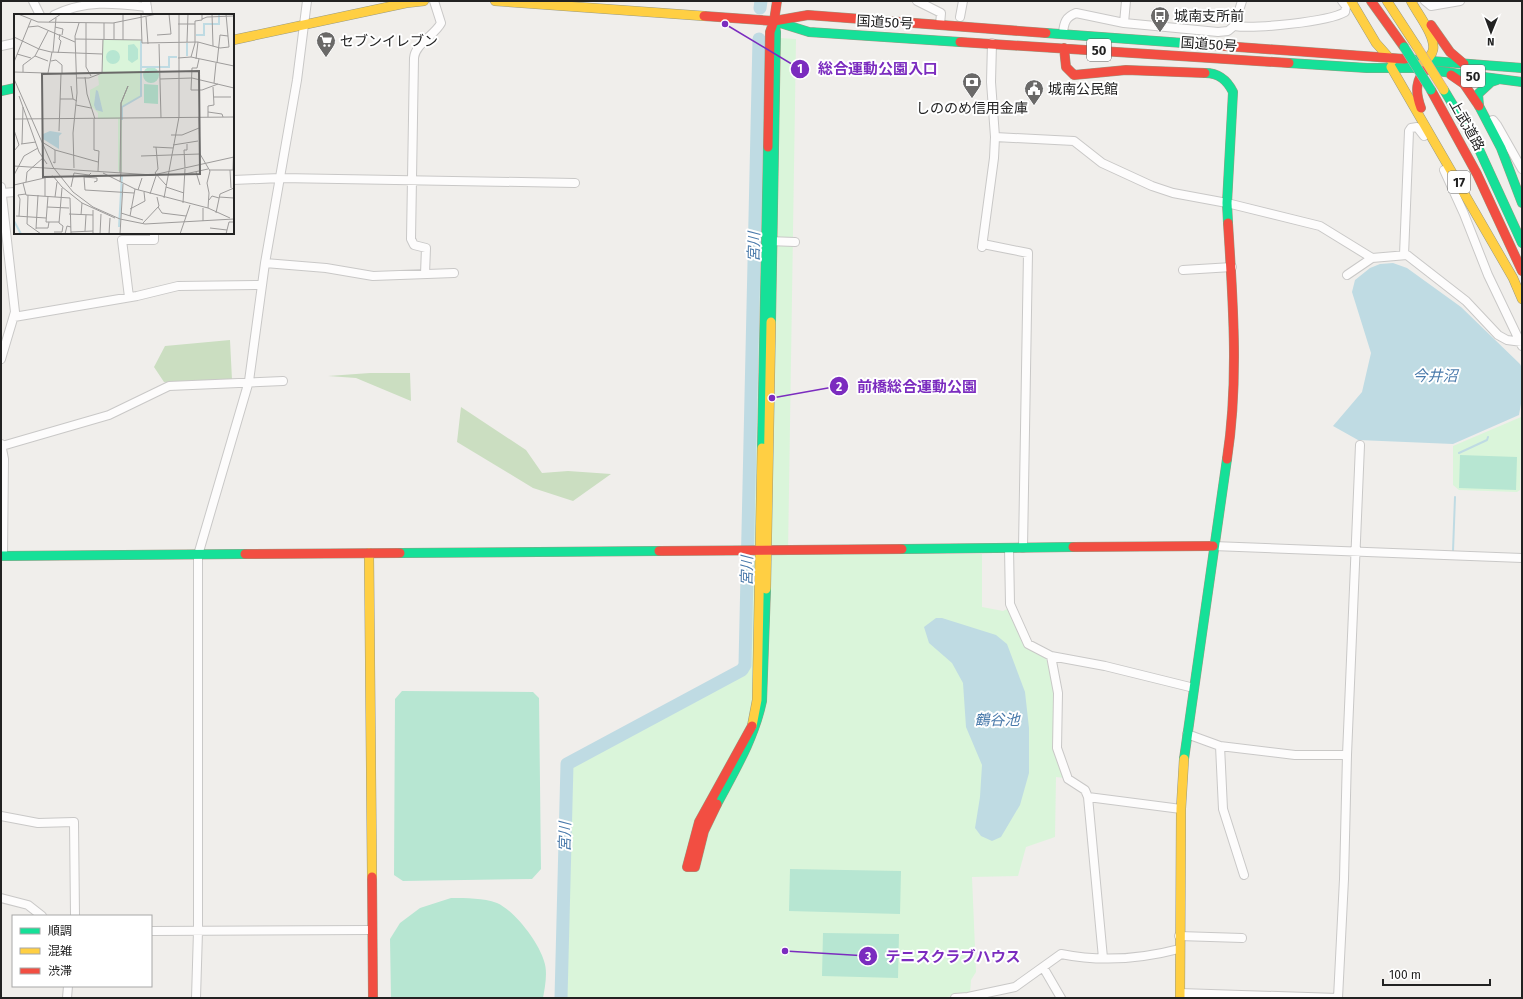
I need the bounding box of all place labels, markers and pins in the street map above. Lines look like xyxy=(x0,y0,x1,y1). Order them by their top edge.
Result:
bus stop icon: 城南支所前 xyxy=(1149,5,1171,33)
place label: 城南支所前 xyxy=(1174,8,1244,25)
supermarket icon: セブンイレブン xyxy=(315,30,337,58)
place label: セブンイレブン xyxy=(340,33,438,50)
callout: 総合運動公園入口 xyxy=(790,56,946,83)
bank icon: しののめ信用金庫 xyxy=(961,71,983,99)
public building icon: 城南公民館 xyxy=(1023,78,1045,106)
place label: 城南公民館 xyxy=(1048,81,1118,98)
place label: しののめ信用金庫 xyxy=(916,100,1028,117)
callout: 前橋総合運動公園 xyxy=(829,373,985,400)
callout: テニスクラブハウス xyxy=(858,943,1029,970)

